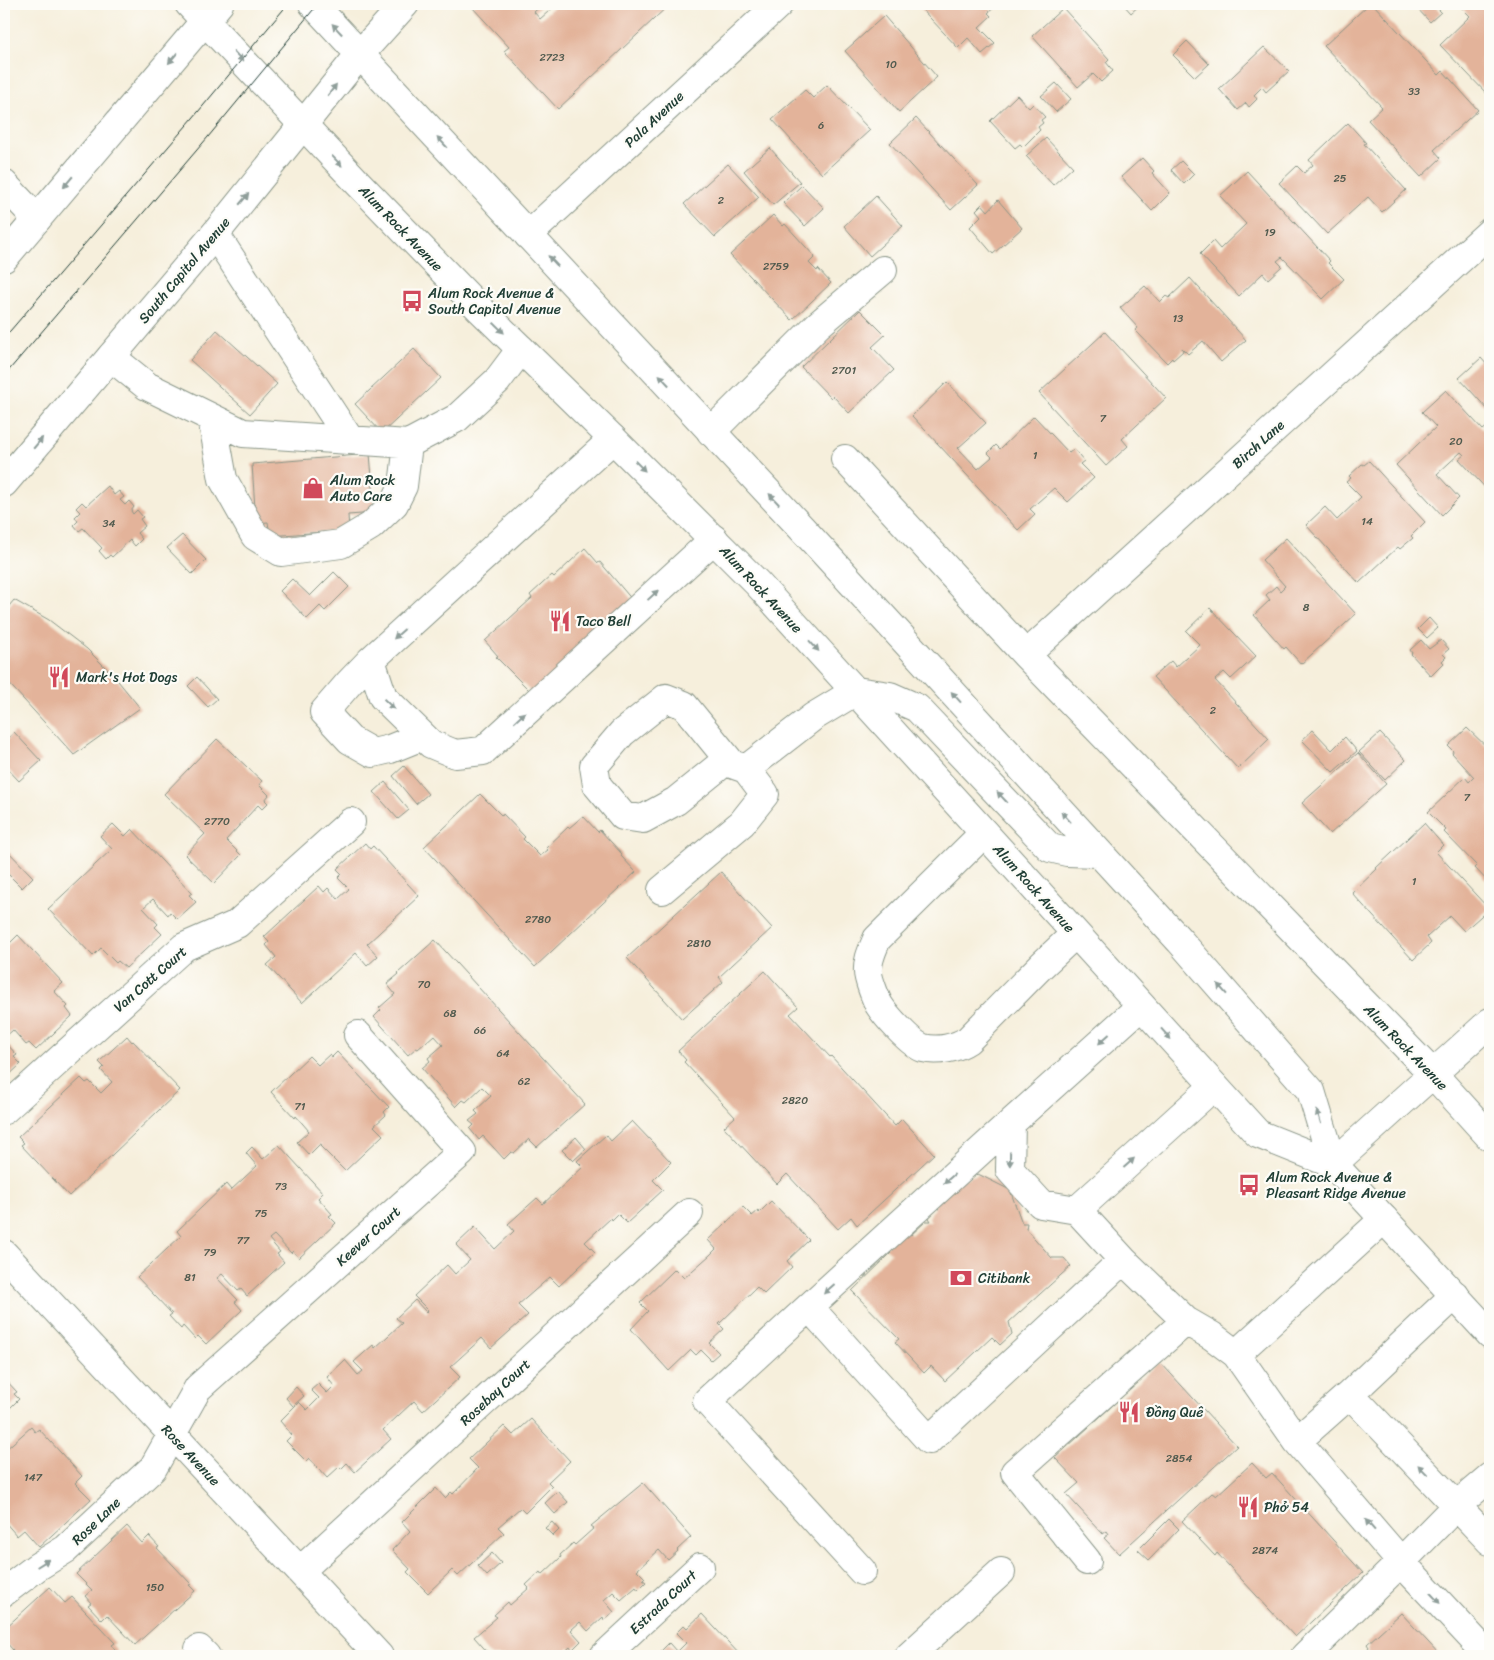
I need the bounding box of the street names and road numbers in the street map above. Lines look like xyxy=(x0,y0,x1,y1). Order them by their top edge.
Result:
street label: Pala Avenue xyxy=(618,85,690,154)
street label: Alum Rock Avenue xyxy=(352,178,449,278)
street label: South Capitol Avenue xyxy=(132,211,237,329)
street label: Birch Lane xyxy=(1226,413,1291,475)
street label: Alum Rock Avenue xyxy=(712,539,808,639)
street label: Alum Rock Avenue xyxy=(986,837,1081,939)
street label: Van Cott Court xyxy=(108,940,193,1019)
street label: Alum Rock Avenue xyxy=(1357,997,1454,1097)
street label: Keever Court xyxy=(330,1200,407,1273)
street label: Rosebay Court xyxy=(454,1353,537,1432)
street label: Rose Avenue xyxy=(155,1418,226,1492)
street label: Rose Lane xyxy=(66,1491,127,1552)
street label: Estrada Court xyxy=(623,1563,704,1641)

